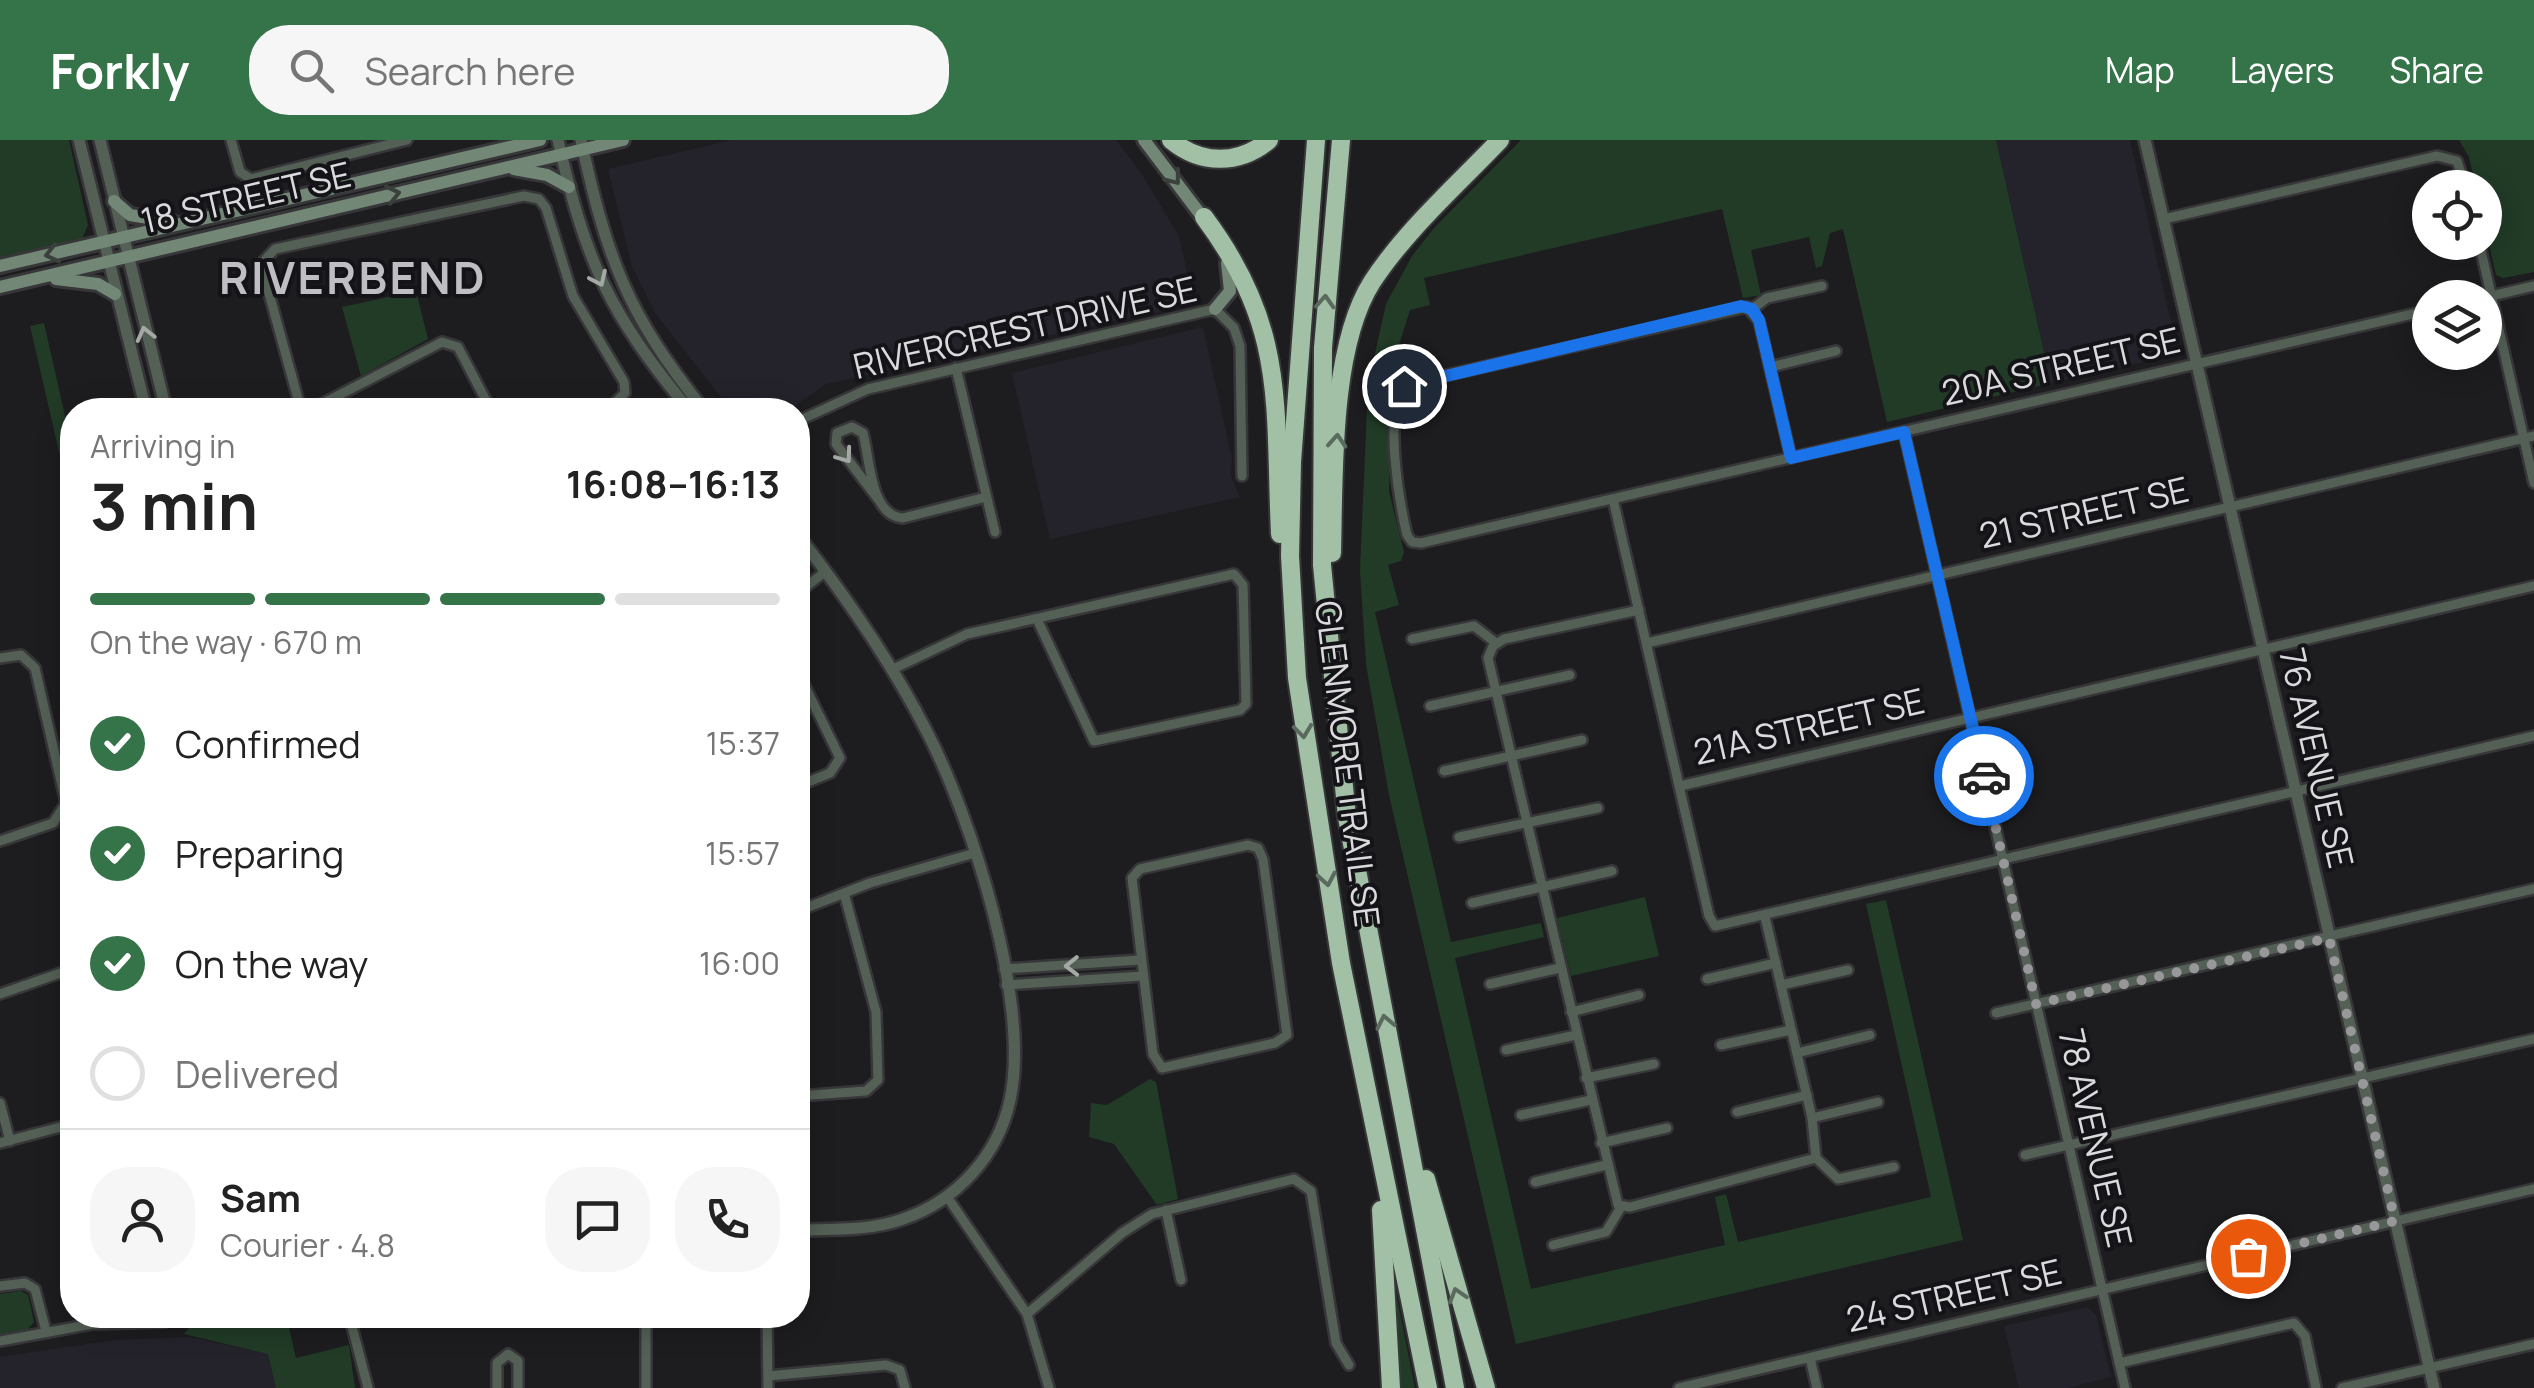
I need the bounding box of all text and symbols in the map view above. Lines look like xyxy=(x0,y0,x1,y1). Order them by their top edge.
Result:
search box xyxy=(249,25,949,115)
text: Forkly xyxy=(50,38,189,103)
icon: search xyxy=(284,43,339,98)
text: Search here xyxy=(364,44,576,96)
text: Map xyxy=(2105,46,2175,94)
text: Layers xyxy=(2230,46,2334,94)
text: Share xyxy=(2389,46,2484,94)
street label: 18 STREET SE xyxy=(136,150,355,244)
one-way arrow xyxy=(1163,167,1180,185)
map controls xyxy=(2412,170,2502,370)
button: locate xyxy=(2412,170,2502,260)
one-way arrow xyxy=(384,185,401,206)
one-way arrow xyxy=(44,242,61,263)
district label: RIVERBEND xyxy=(219,246,487,308)
street label: RIVERCREST DRIVE SE xyxy=(848,264,1201,390)
one-way arrow xyxy=(587,269,607,287)
button: layers xyxy=(2412,280,2502,370)
one-way arrow xyxy=(1314,293,1335,309)
street label: 20A STREET SE xyxy=(1937,315,2185,417)
one-way arrow xyxy=(136,326,157,343)
pin xyxy=(1362,344,1447,429)
icon: home xyxy=(1377,359,1432,414)
text: Arriving in xyxy=(90,424,235,468)
one-way arrow xyxy=(1326,433,1348,449)
one-way arrow xyxy=(833,445,851,463)
text: 16:08–16:13 xyxy=(566,457,780,509)
text: 3 min xyxy=(90,461,258,550)
street label: 21 STREET SE xyxy=(1974,465,2193,559)
street label: GLENMORE TRAIL SE xyxy=(1304,598,1392,930)
text: On the way · 670 m xyxy=(90,620,362,664)
street label: 76 AVENUE SE xyxy=(2268,643,2366,872)
street label: 21A STREET SE xyxy=(1689,676,1929,776)
icon: check xyxy=(90,716,145,771)
text: Confirmed xyxy=(175,717,361,769)
text: 15:37 xyxy=(706,721,780,765)
one-way arrow xyxy=(1292,723,1313,739)
courier xyxy=(1934,726,2034,826)
icon: car xyxy=(1957,749,2012,804)
icon: check xyxy=(90,826,145,881)
text: Preparing xyxy=(175,827,344,879)
text: 15:57 xyxy=(705,831,780,875)
one-way arrow xyxy=(1315,870,1336,887)
icon: check xyxy=(90,936,145,991)
text: On the way xyxy=(175,937,368,989)
text: 16:00 xyxy=(699,941,780,985)
one-way arrow xyxy=(1063,955,1078,977)
one-way arrow xyxy=(1376,1014,1397,1031)
street label: 78 AVENUE SE xyxy=(2048,1024,2144,1252)
text: Delivered xyxy=(175,1047,339,1099)
button: person xyxy=(90,1167,195,1272)
button: chat xyxy=(545,1167,650,1272)
button: phone xyxy=(675,1167,780,1272)
text: Sam xyxy=(220,1171,301,1223)
pin xyxy=(2206,1214,2291,1299)
text: Courier · 4.8 xyxy=(220,1223,395,1267)
icon: bag xyxy=(2221,1229,2276,1284)
street label: 24 STREET SE xyxy=(1841,1247,2066,1343)
one-way arrow xyxy=(1449,1287,1469,1304)

